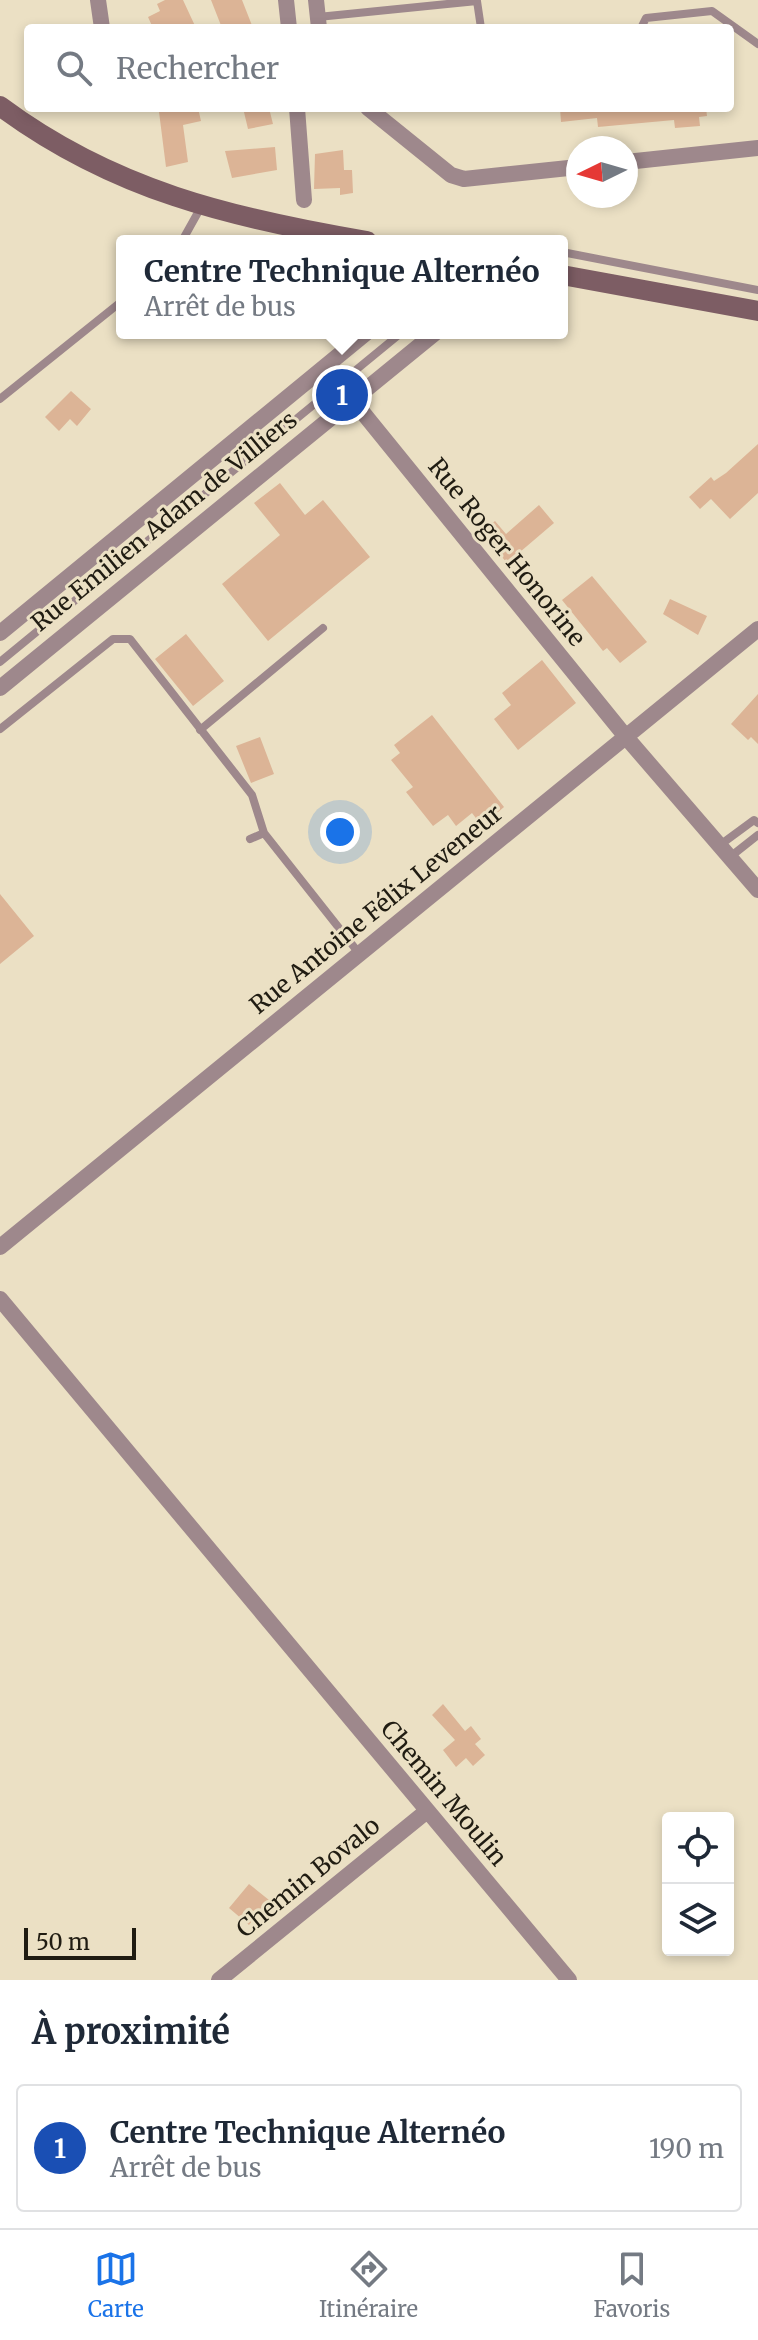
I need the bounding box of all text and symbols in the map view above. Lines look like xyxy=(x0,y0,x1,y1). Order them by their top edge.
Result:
search box xyxy=(24,24,734,112)
icon: search xyxy=(52,46,96,90)
text: Rechercher xyxy=(116,49,279,87)
north arrow xyxy=(566,136,638,208)
popup xyxy=(116,235,568,339)
text: Centre Technique Alternéo xyxy=(144,252,540,290)
text: Arrêt de bus xyxy=(144,290,296,323)
pin: 1 xyxy=(316,365,368,425)
street label: Rue Emilien Adam de Villiers xyxy=(25,404,303,638)
street label: Rue Roger Honorine xyxy=(422,452,592,652)
street label: Rue Antoine Félix Leveneur xyxy=(243,797,509,1021)
your location xyxy=(320,812,360,852)
street label: Chemin Moulin xyxy=(374,1714,514,1872)
street label: Chemin Bovalo xyxy=(230,1810,386,1944)
map controls xyxy=(662,1812,734,1956)
button: locate xyxy=(662,1812,734,1884)
button: layers xyxy=(662,1884,734,1956)
scale bar xyxy=(24,1924,136,1960)
text: 50 m xyxy=(36,1928,90,1956)
text: À proximité xyxy=(32,2011,230,2053)
text: Centre Technique Alternéo xyxy=(110,2113,505,2151)
text: 1 xyxy=(54,2132,66,2165)
text: 190 m xyxy=(649,2132,724,2165)
text: Arrêt de bus xyxy=(110,2151,261,2184)
tab: Carte xyxy=(88,2247,144,2323)
tab: Itinéraire xyxy=(319,2247,418,2323)
tab: Favoris xyxy=(593,2247,670,2323)

